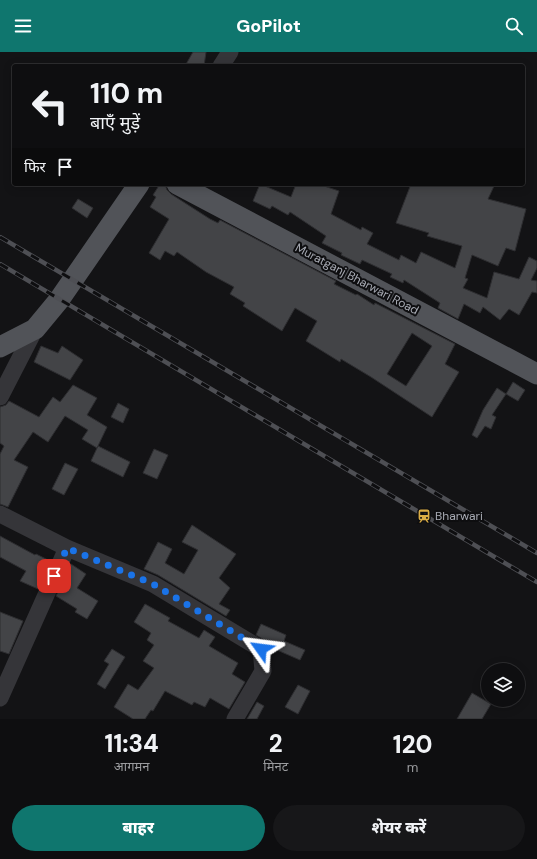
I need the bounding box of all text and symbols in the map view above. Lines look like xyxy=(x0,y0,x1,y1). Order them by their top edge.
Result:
text: GoPilot xyxy=(236,14,301,38)
icon: menu xyxy=(12,15,34,37)
icon: search xyxy=(503,15,525,37)
text: 110 m xyxy=(90,75,163,112)
icon: left xyxy=(24,80,76,132)
text: बाएँ मुड़ें xyxy=(90,111,140,135)
icon: arrive xyxy=(54,156,76,178)
text: फिर xyxy=(24,157,46,177)
street label: Muratganj Bharwari Road xyxy=(292,240,422,318)
station icon: Bharwari xyxy=(416,508,432,524)
place label: Bharwari xyxy=(435,508,483,524)
pin xyxy=(37,559,71,593)
icon: arrive xyxy=(43,565,65,587)
position arrow xyxy=(240,628,282,670)
map controls xyxy=(481,663,525,707)
button: layers xyxy=(481,663,525,707)
text: 11:34 xyxy=(105,728,159,759)
text: 2 xyxy=(269,728,283,759)
text: 120 xyxy=(393,729,432,760)
text: आगमन xyxy=(114,758,149,775)
text: मिनट xyxy=(263,758,288,775)
text: m xyxy=(407,759,418,776)
button: बाहर xyxy=(12,805,265,851)
button: शेयर करें xyxy=(273,805,525,851)

